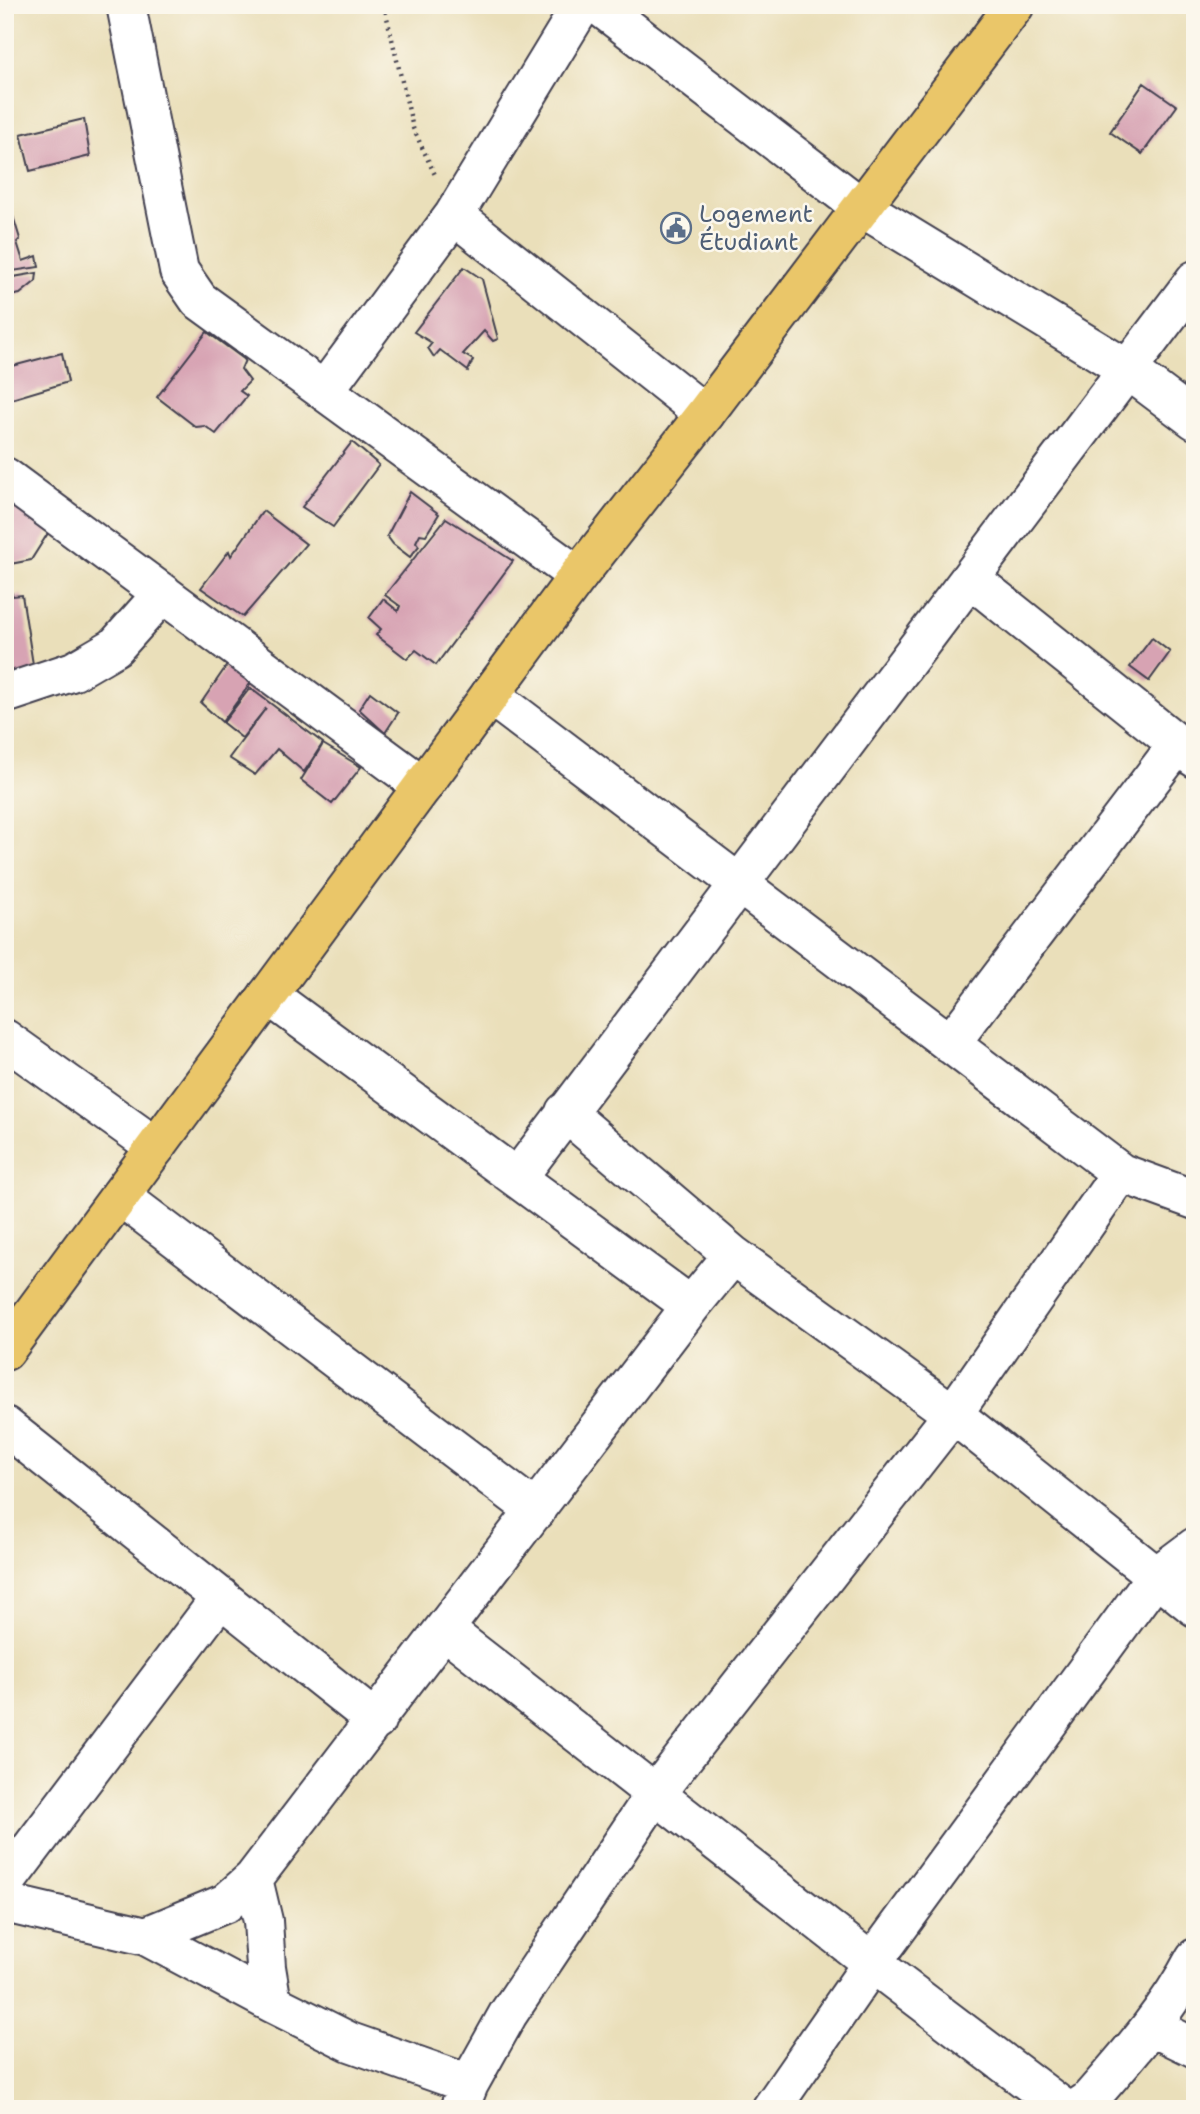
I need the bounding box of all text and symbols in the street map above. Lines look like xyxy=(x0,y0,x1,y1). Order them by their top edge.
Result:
place label: Logement Étudiant xyxy=(699,198,813,258)
public building icon: Logement Étudiant xyxy=(659,211,693,245)

